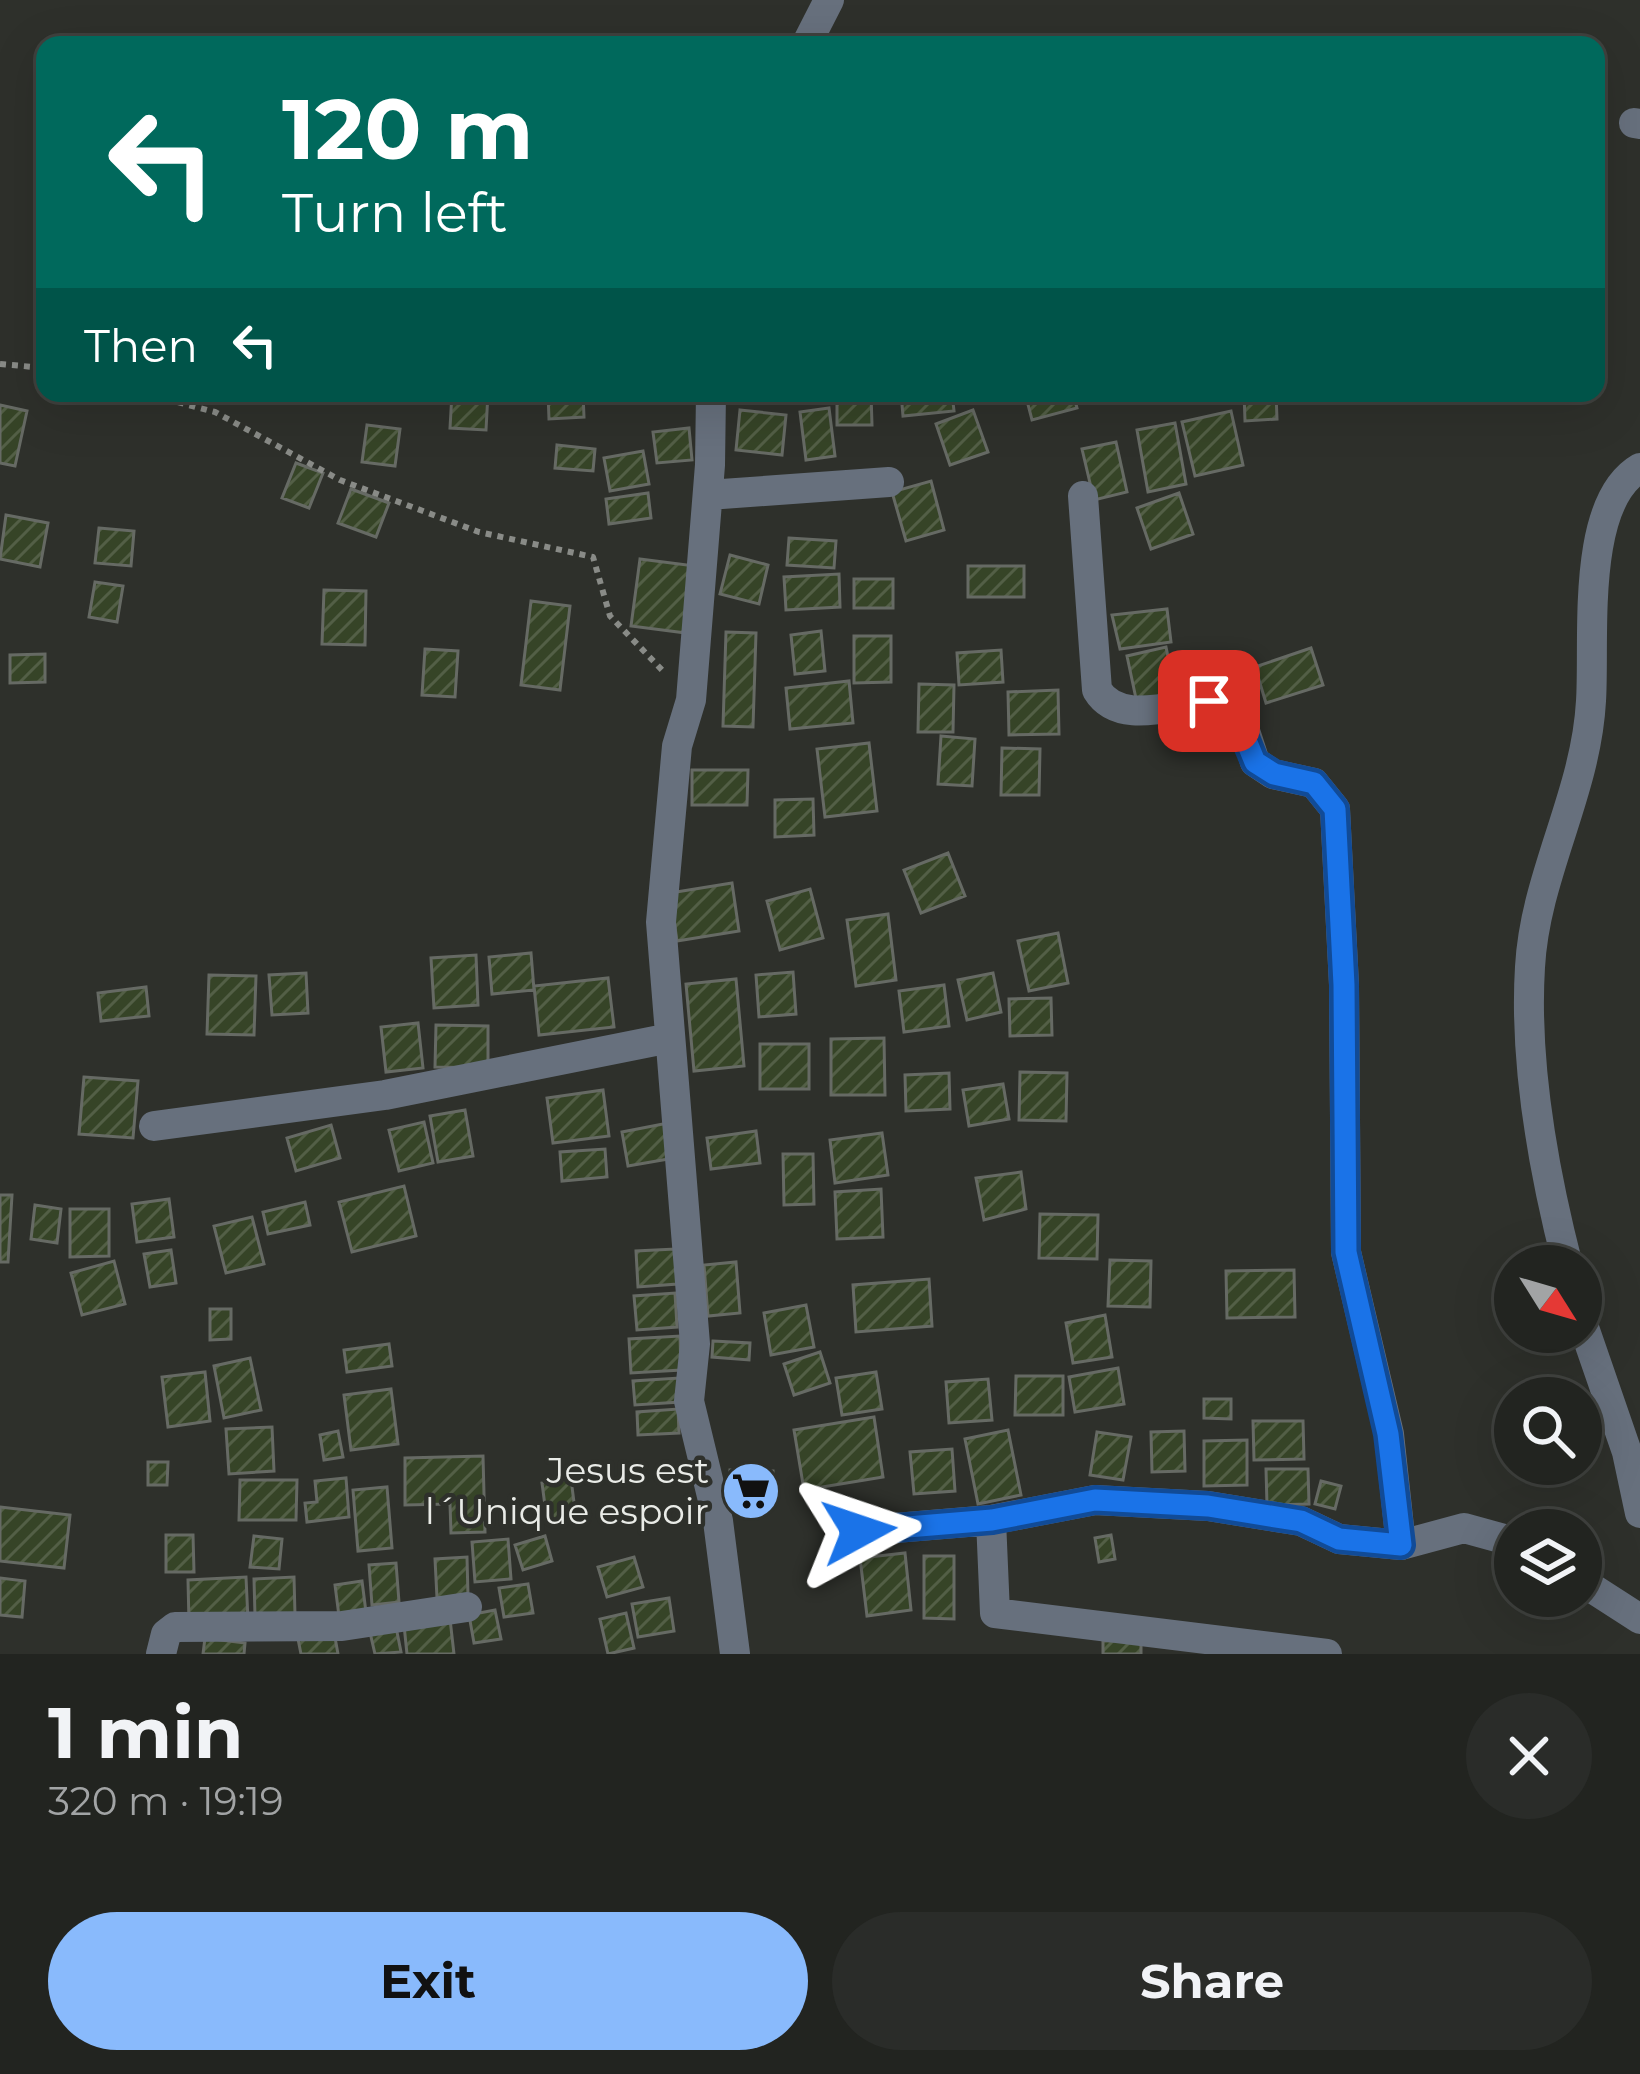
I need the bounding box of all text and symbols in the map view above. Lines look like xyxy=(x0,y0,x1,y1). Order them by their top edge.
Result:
text: 120 m xyxy=(282,78,533,180)
icon: left xyxy=(84,84,240,240)
text: Turn left xyxy=(282,180,508,246)
icon: left xyxy=(222,312,288,378)
text: Then xyxy=(84,318,198,373)
pin xyxy=(1158,650,1260,752)
icon: arrive xyxy=(1176,668,1242,734)
north arrow xyxy=(1494,1245,1602,1353)
map controls xyxy=(1494,1245,1602,1617)
button: search xyxy=(1494,1377,1602,1485)
place label: Jesus est l´Unique espoir xyxy=(425,1448,709,1533)
supermarket icon: Jesus est l´Unique espoir xyxy=(720,1460,782,1522)
position arrow xyxy=(796,1468,922,1594)
button: layers xyxy=(1494,1509,1602,1617)
text: 1 min xyxy=(48,1688,244,1776)
button: close xyxy=(1466,1693,1592,1819)
text: 320 m · 19:19 xyxy=(48,1777,283,1825)
button: Exit xyxy=(48,1912,808,2050)
button: Share xyxy=(832,1912,1592,2050)

